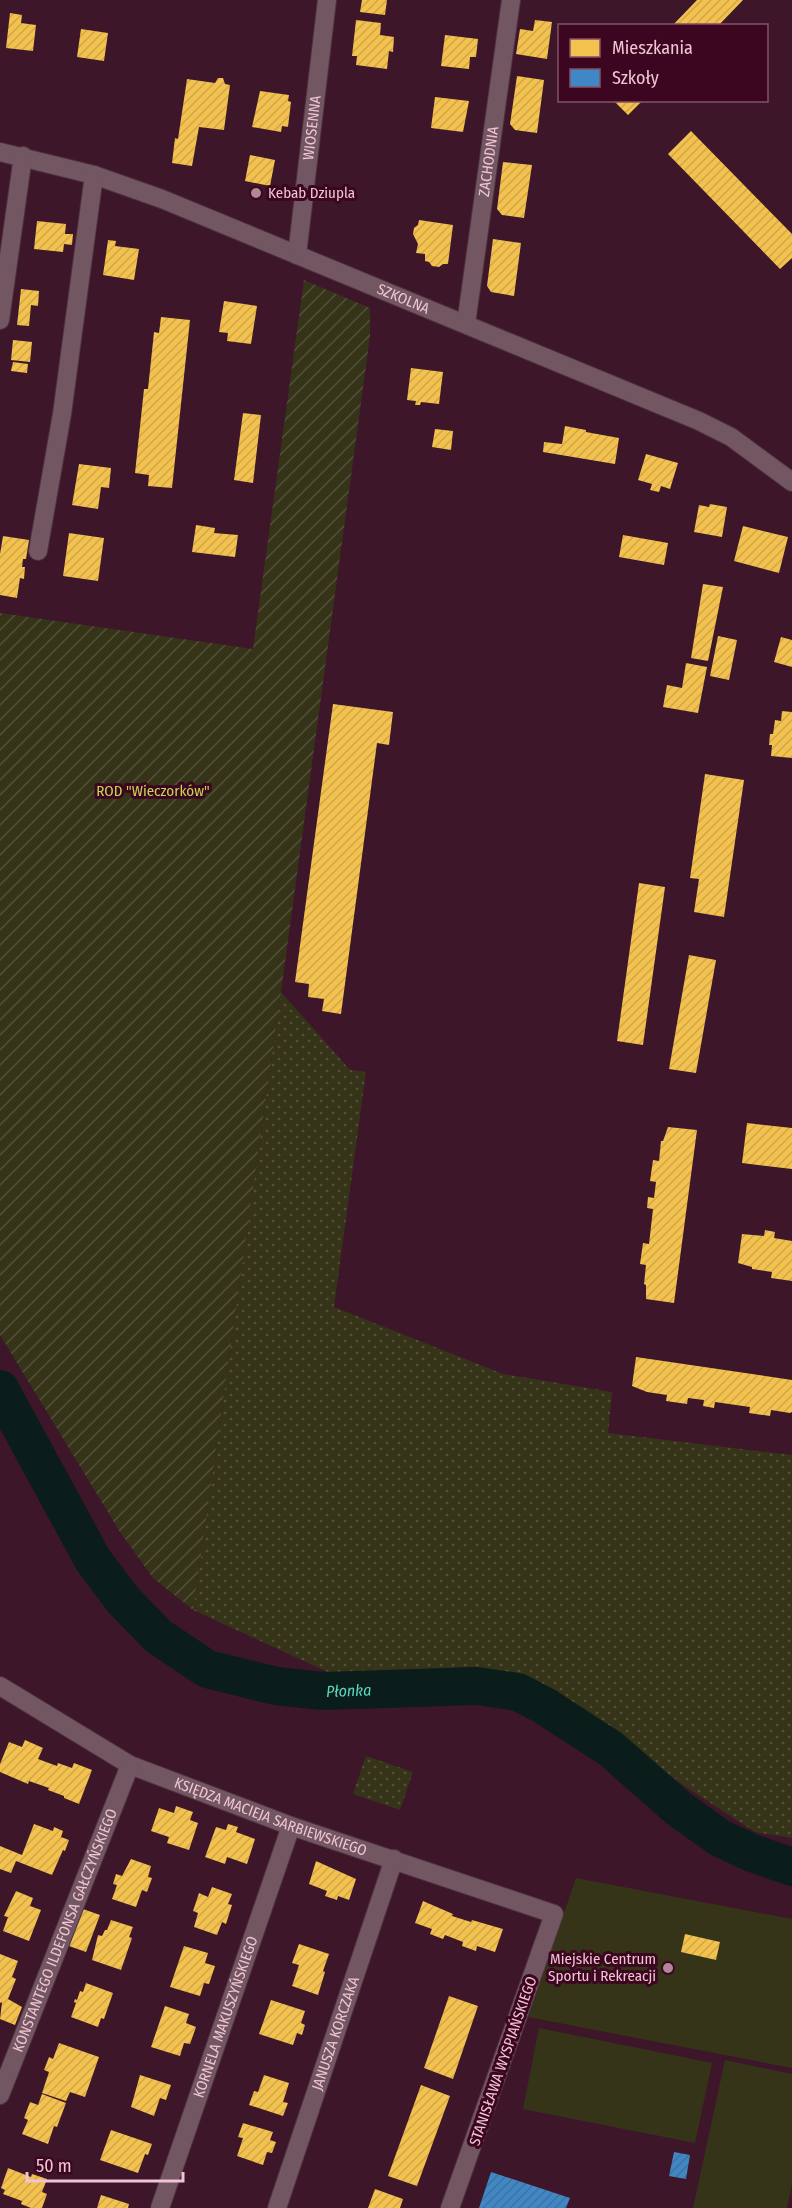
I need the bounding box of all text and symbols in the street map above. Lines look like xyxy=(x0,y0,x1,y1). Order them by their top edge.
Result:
legend xyxy=(558,24,768,102)
text: Mieszkania xyxy=(612,37,693,59)
text: Szkoły xyxy=(612,67,659,89)
street label: WIOSENNA xyxy=(299,94,325,161)
street label: ZACHODNIA xyxy=(475,125,502,198)
place label: Kebab Dziupla xyxy=(268,184,355,202)
marker: Kebab Dziupla xyxy=(249,186,263,200)
street label: SZKOLNA xyxy=(374,280,432,318)
park label: ROD "Wieczorków" xyxy=(96,782,210,800)
water label: Płonka xyxy=(326,1680,372,1701)
street label: KSIĘDZA MACIEJA SARBIEWSKIEGO xyxy=(172,1774,369,1860)
street label: KONSTANTEGO ILDEFONSA GAŁCZYŃSKIEGO xyxy=(9,1806,121,2055)
street label: KORNELA MAKUSZYŃSKIEGO xyxy=(189,1934,262,2100)
place label: Miejskie Centrum Sportu i Rekreacji xyxy=(548,1950,656,1985)
marker: Miejskie Centrum Sportu i Rekreacji xyxy=(661,1961,675,1975)
street label: JANUSZA KORCZAKA xyxy=(308,1974,363,2093)
street label: STANISŁAWA WYSPIAŃSKIEGO xyxy=(466,1974,540,2148)
scale bar xyxy=(27,2145,183,2183)
text: 50 m xyxy=(36,2155,72,2177)

